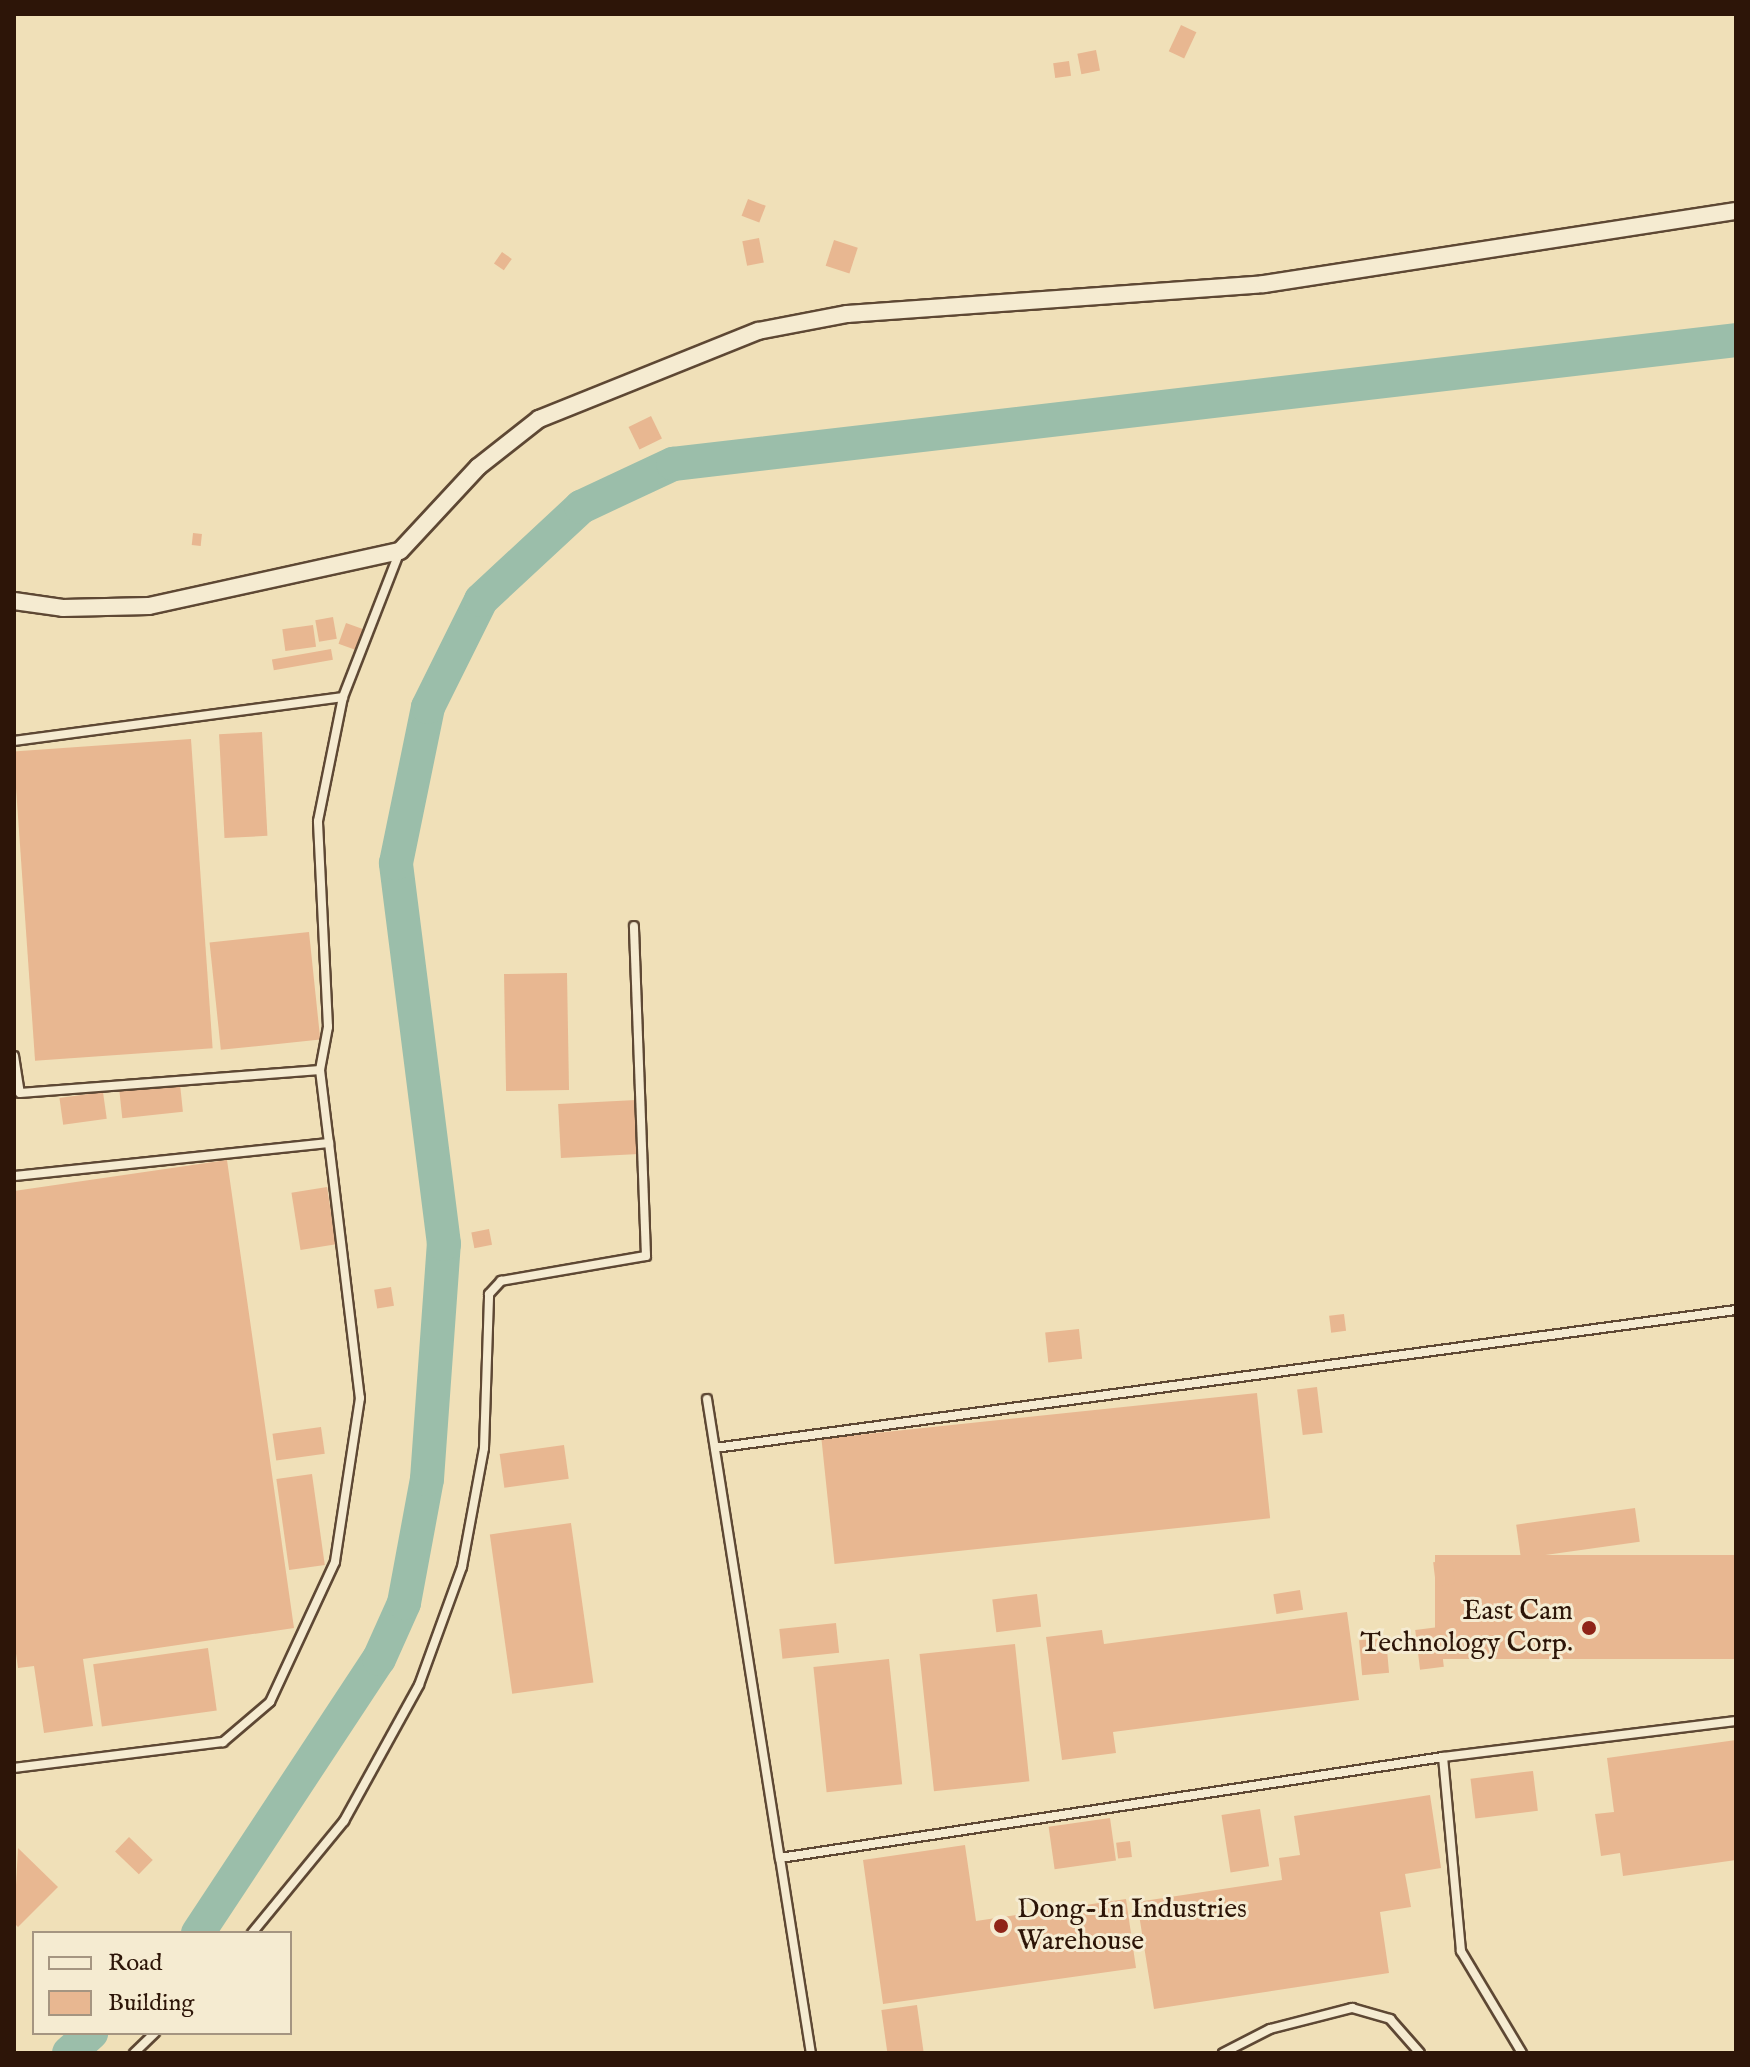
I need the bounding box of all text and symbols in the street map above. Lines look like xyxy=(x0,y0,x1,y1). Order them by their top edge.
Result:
place label: East Cam Technology Corp. xyxy=(1360,1595,1573,1661)
marker: East Cam Technology Corp. xyxy=(1580,1619,1598,1637)
place label: Dong-In Industries Warehouse xyxy=(1017,1893,1247,1959)
marker: Dong-In Industries Warehouse xyxy=(992,1917,1010,1935)
legend xyxy=(32,1931,292,2035)
text: Road xyxy=(108,1948,162,1979)
text: Building xyxy=(108,1988,194,2019)

